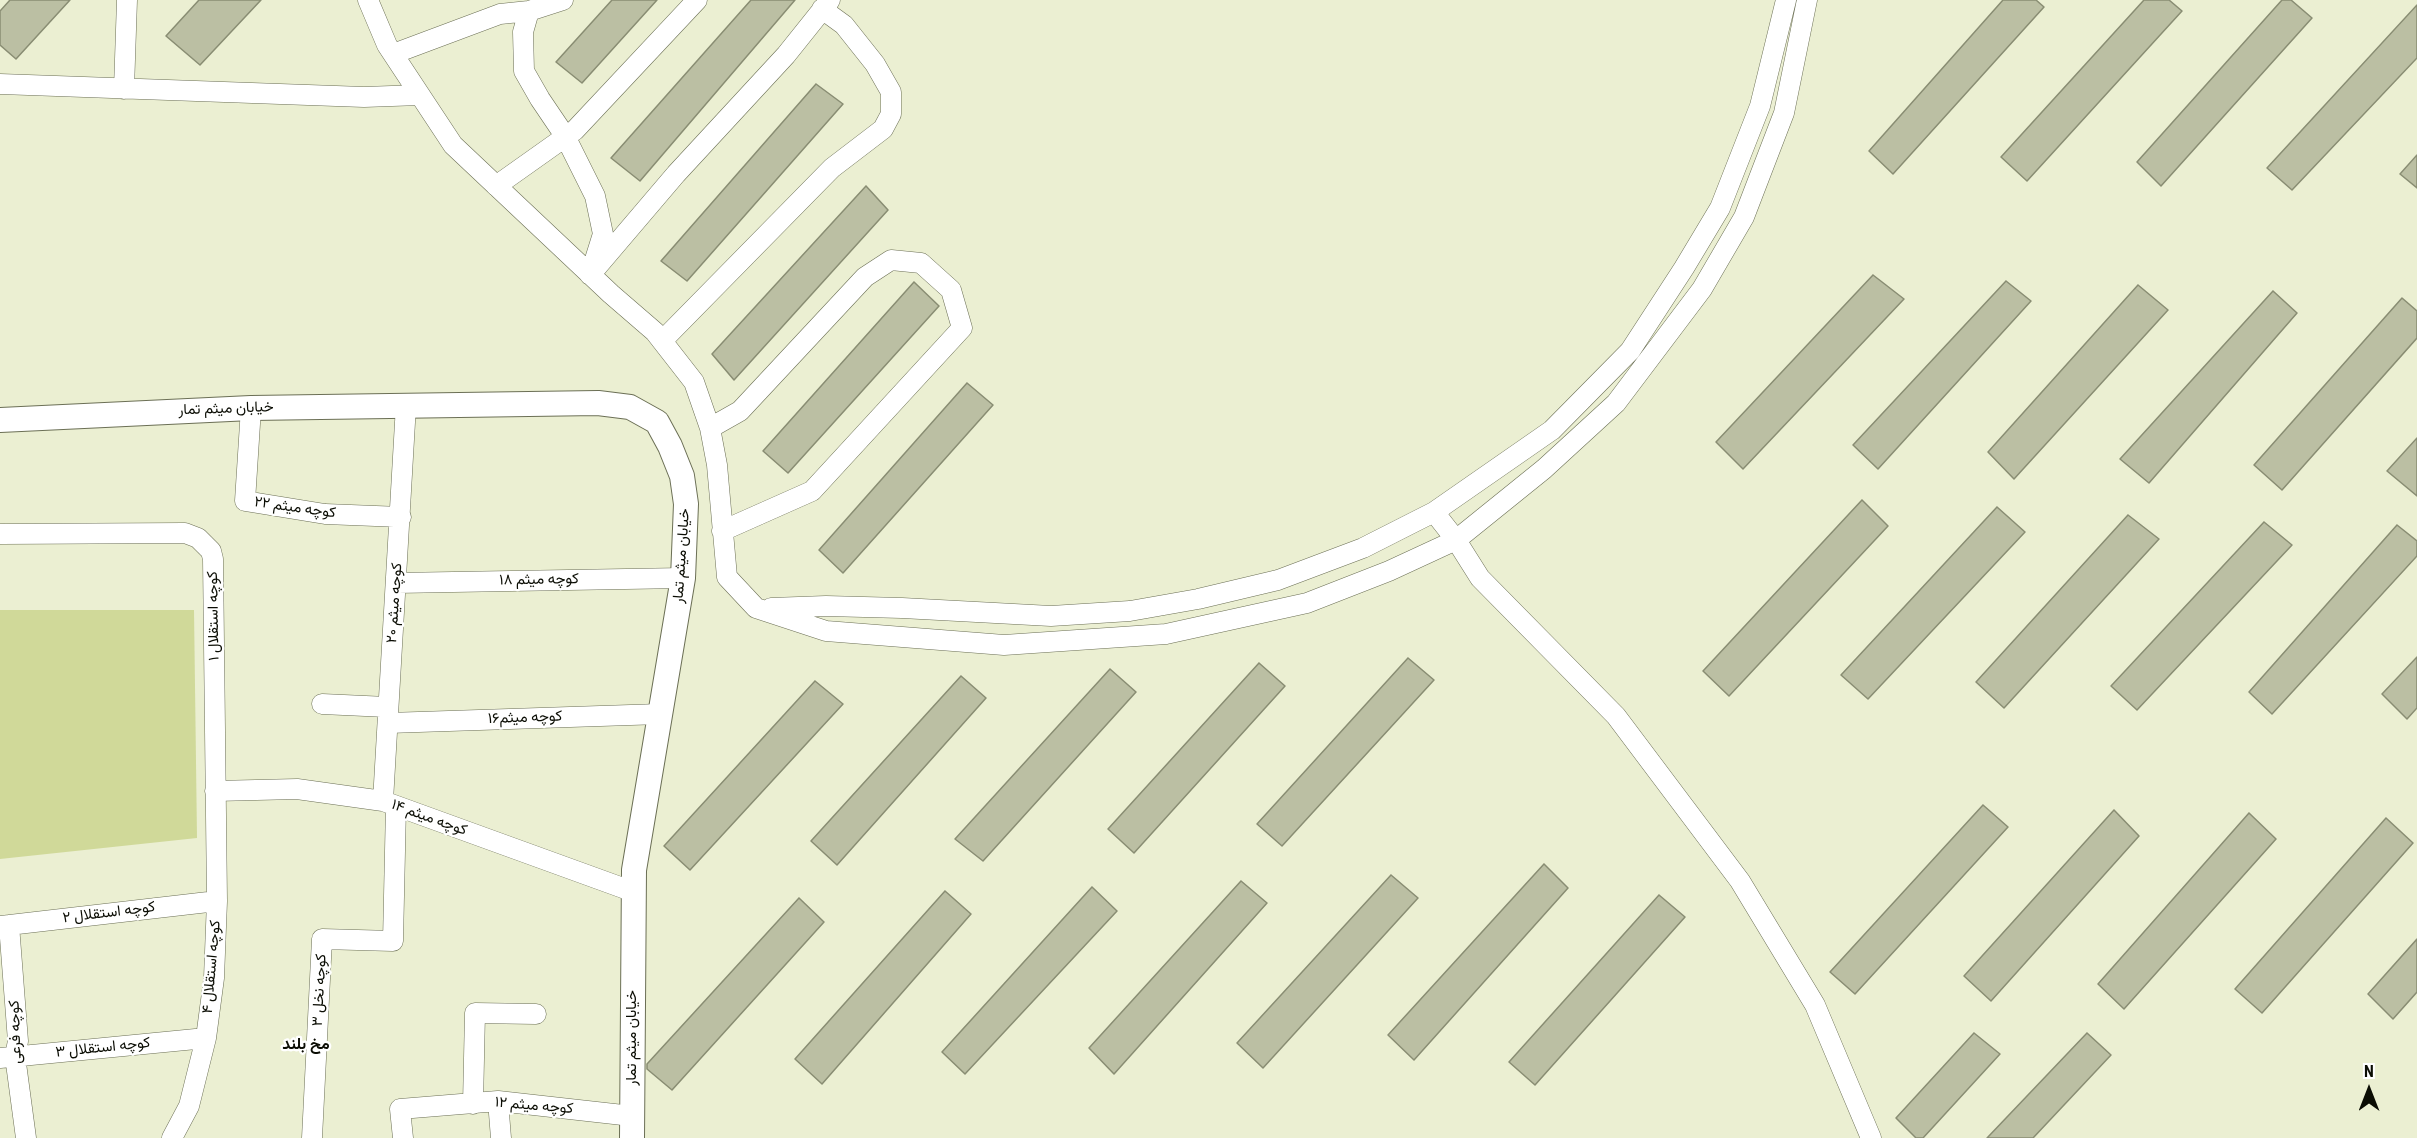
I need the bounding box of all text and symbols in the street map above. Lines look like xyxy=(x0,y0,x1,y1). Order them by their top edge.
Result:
street label: خیابان میثم تمار xyxy=(178,398,274,420)
street label: کوچه میثم ۲۲ xyxy=(253,493,337,523)
street label: خیابان میثم تمار xyxy=(670,508,694,604)
street label: کوچه میثم ۲۰ xyxy=(383,562,407,644)
street label: کوچه میثم ۱۸ xyxy=(499,570,579,590)
street label: کوچه استقلال ۱ xyxy=(204,571,224,661)
street label: کوچه میثم۱۶ xyxy=(487,708,563,728)
street label: کوچه میثم ۱۴ xyxy=(389,796,469,840)
street label: کوچه استقلال ۲ xyxy=(62,898,156,928)
street label: کوچه استقلال ۴ xyxy=(199,920,225,1014)
street label: کوچه نخل ۳ xyxy=(309,953,331,1027)
street label: خیابان میثم تمار xyxy=(623,990,641,1086)
street label: کوچه فرعی xyxy=(6,1000,26,1064)
street label: کوچه استقلال ۳ xyxy=(55,1034,151,1062)
district label: مخ بلند xyxy=(282,1035,330,1055)
north arrow xyxy=(2339,1060,2399,1120)
text: N xyxy=(2364,1062,2374,1081)
street label: کوچه میثم ۱۲ xyxy=(494,1094,574,1118)

